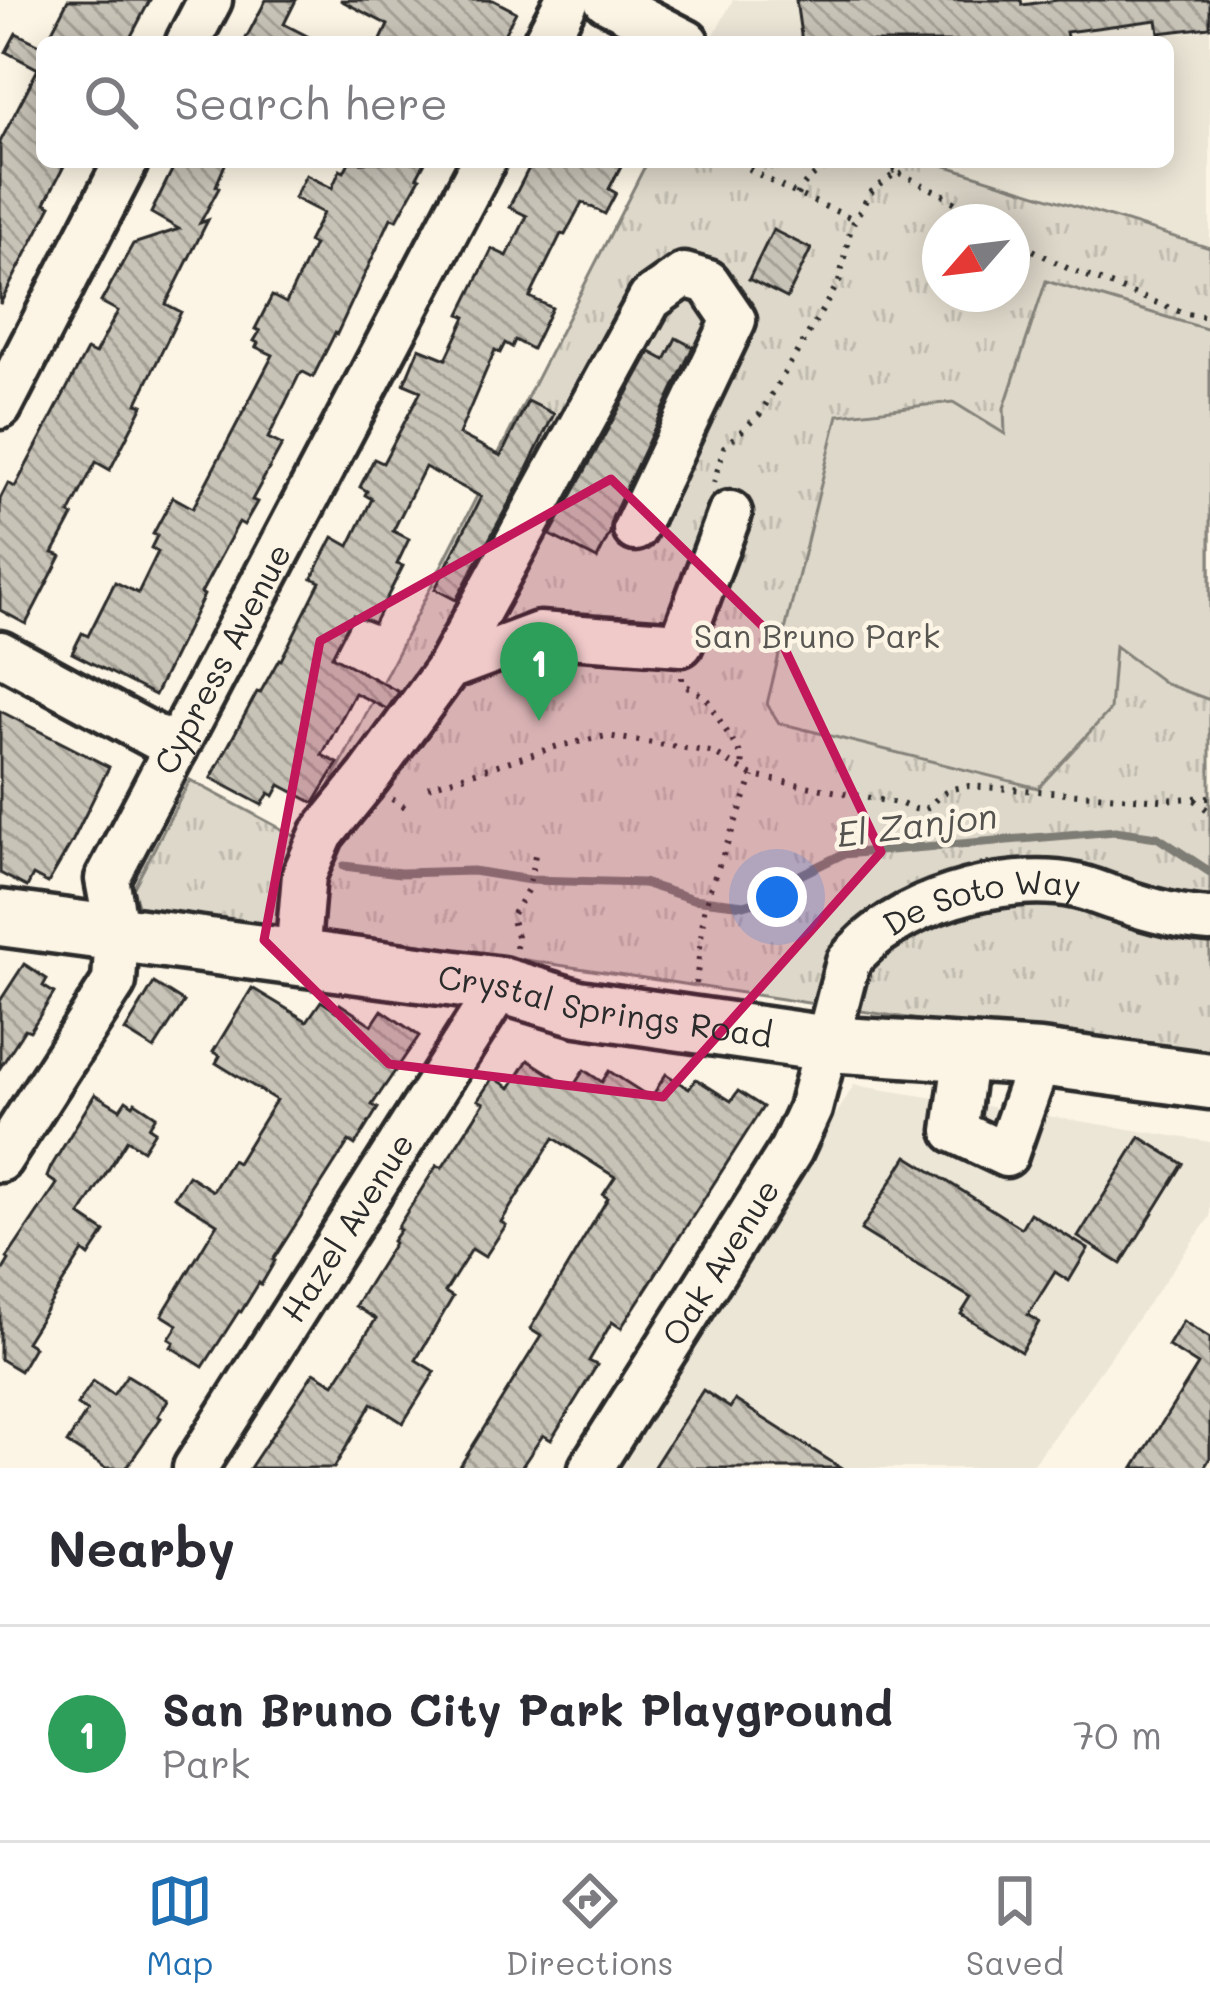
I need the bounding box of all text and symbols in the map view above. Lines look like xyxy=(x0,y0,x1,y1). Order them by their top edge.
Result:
search box xyxy=(36,36,1174,168)
icon: search xyxy=(78,69,144,135)
text: Search here xyxy=(174,73,448,131)
north arrow xyxy=(922,204,1030,312)
street label: Cypress Avenue xyxy=(143,535,299,781)
park label: San Bruno Park xyxy=(694,613,940,656)
pin: 1 xyxy=(500,622,578,721)
water label: El Zanjon xyxy=(834,790,1000,857)
street label: De Soto Way xyxy=(874,859,1085,944)
your location xyxy=(747,867,807,927)
street label: Crystal Springs Road xyxy=(436,954,775,1056)
street label: Hazel Avenue xyxy=(270,1124,422,1329)
street label: Oak Avenue xyxy=(651,1170,788,1353)
text: Nearby xyxy=(48,1513,235,1580)
text: San Bruno City Park Playground xyxy=(162,1679,893,1737)
text: 1 xyxy=(78,1708,96,1759)
text: 70 m xyxy=(1073,1708,1162,1759)
text: Park xyxy=(162,1737,250,1788)
tab: Map xyxy=(146,1868,213,1983)
tab: Directions xyxy=(506,1868,673,1983)
tab: Saved xyxy=(966,1868,1064,1983)

